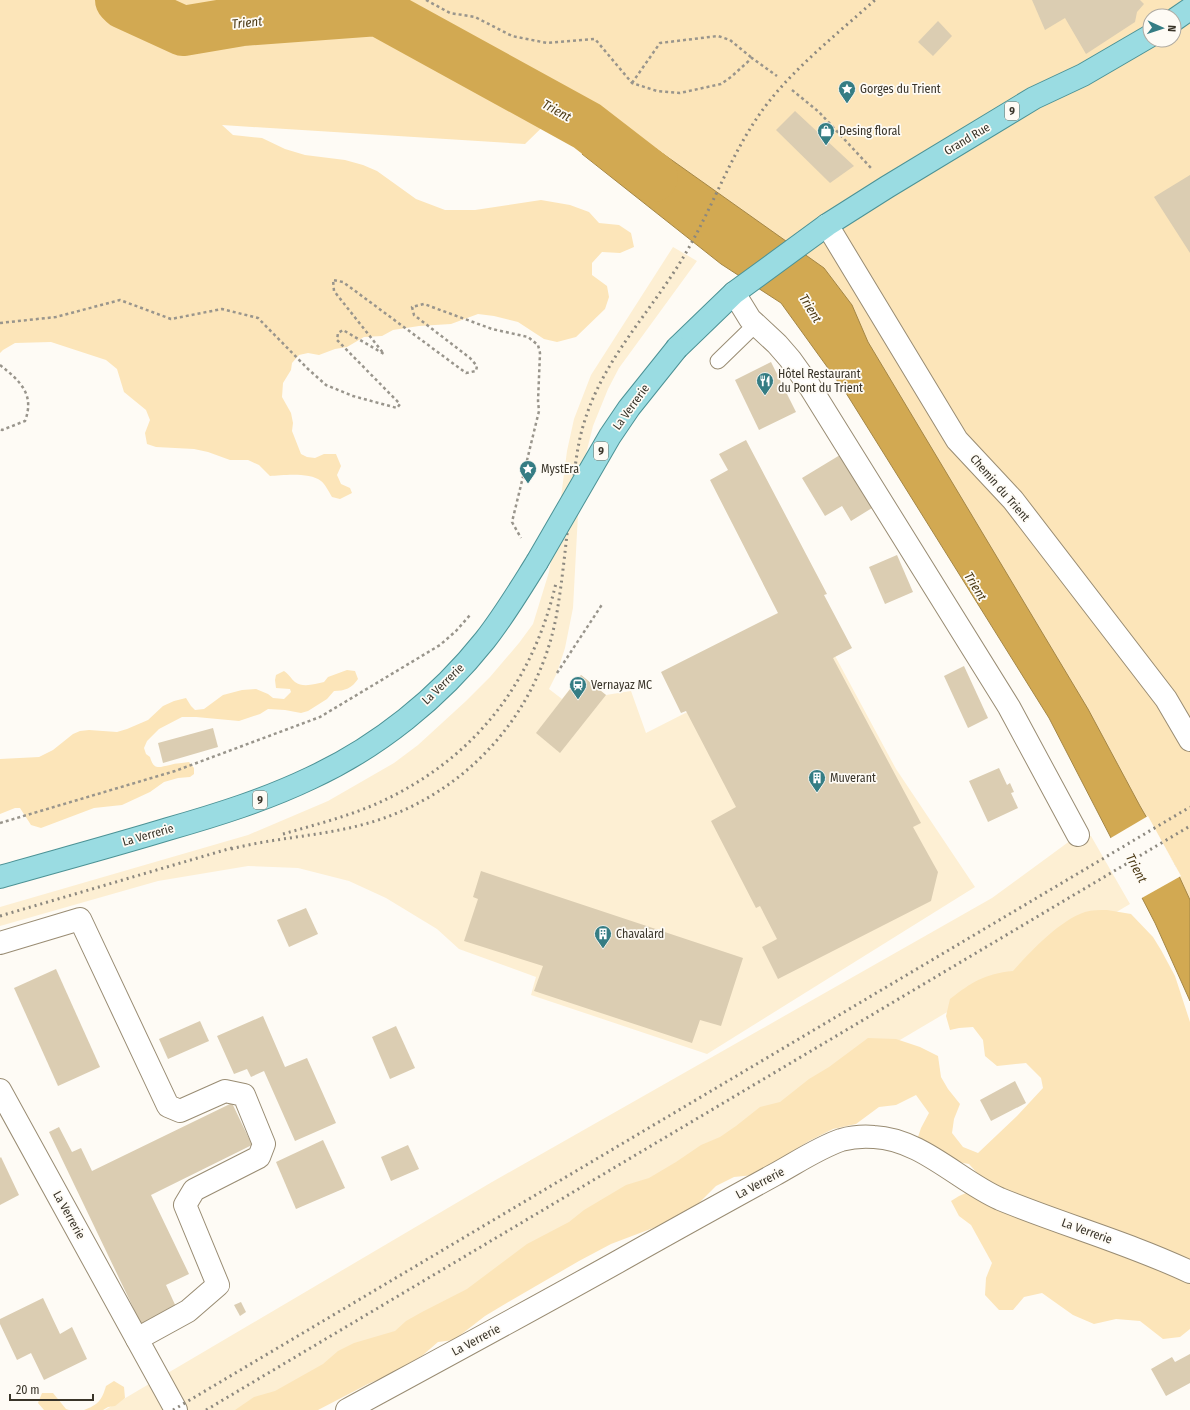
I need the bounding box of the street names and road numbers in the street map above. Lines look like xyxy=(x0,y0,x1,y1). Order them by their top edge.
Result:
road number: 9 xyxy=(1005,102,1019,120)
street label: Grand Rue xyxy=(942,120,992,158)
street label: La Verrerie xyxy=(610,381,652,432)
road number: 9 xyxy=(594,442,608,460)
street label: Chemin du Trient xyxy=(967,452,1033,524)
street label: La Verrerie xyxy=(419,661,467,707)
road number: 9 xyxy=(253,791,267,809)
street label: La Verrerie xyxy=(121,821,175,849)
street label: La Verrerie xyxy=(733,1164,787,1202)
street label: La Verrerie xyxy=(50,1189,88,1242)
street label: La Verrerie xyxy=(1060,1215,1114,1247)
street label: La Verrerie xyxy=(449,1321,503,1359)

